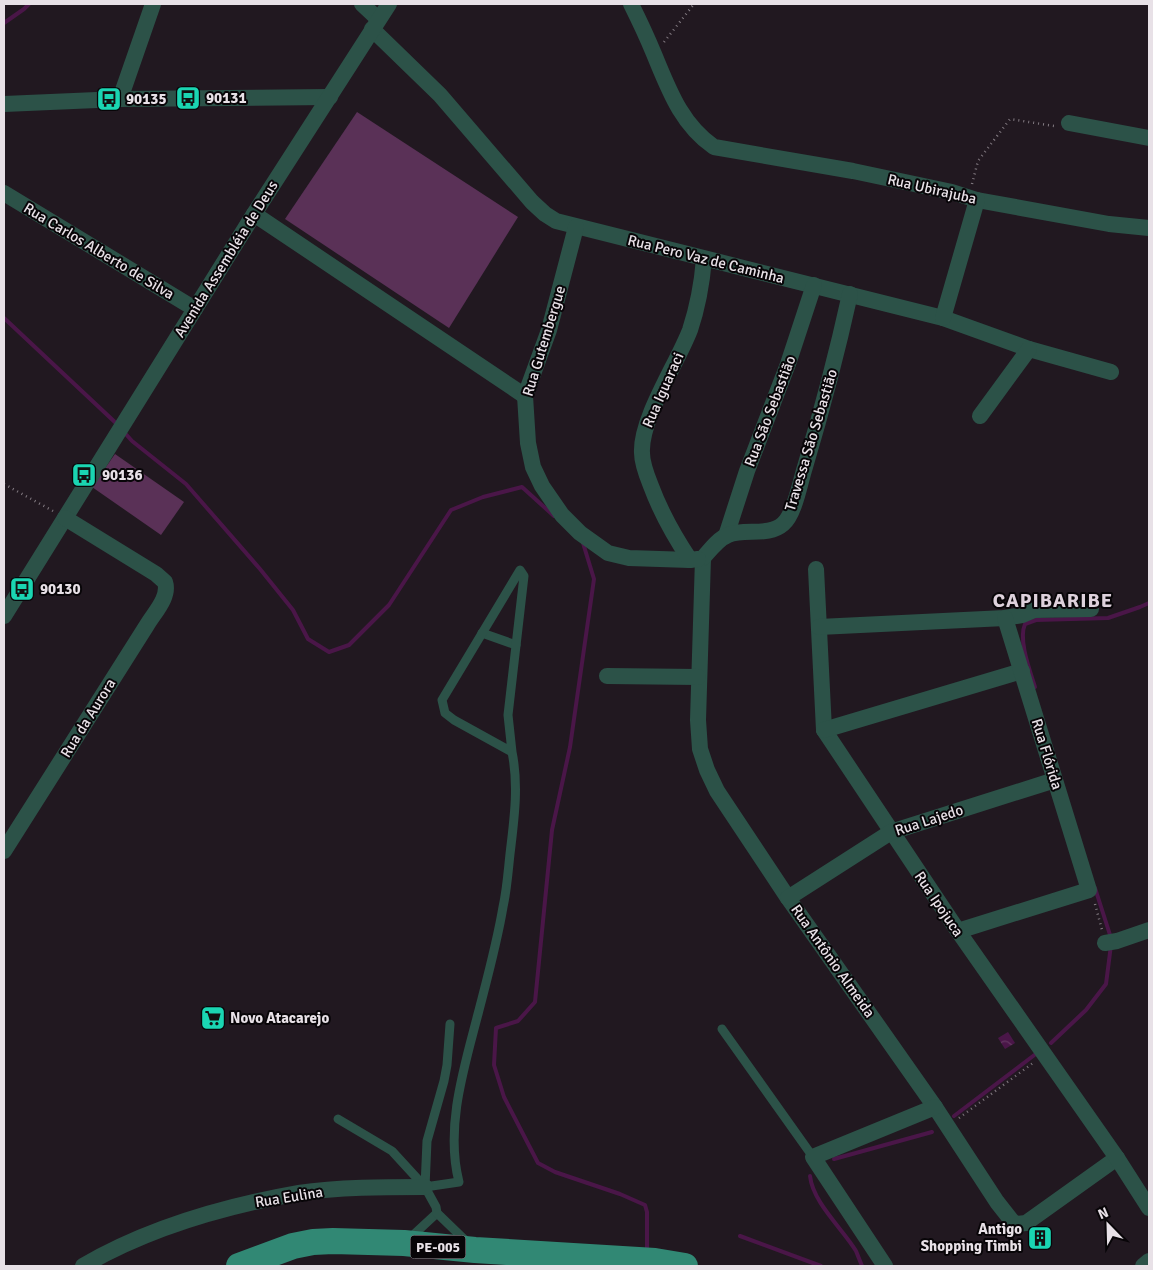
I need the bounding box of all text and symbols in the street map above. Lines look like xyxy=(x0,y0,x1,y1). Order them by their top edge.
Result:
bus stop icon: 90131 xyxy=(175,85,201,111)
bus stop icon: 90135 xyxy=(96,86,122,112)
place label: 90131 xyxy=(206,89,247,107)
place label: 90135 xyxy=(126,90,167,108)
street label: Rua Ubirajuba xyxy=(886,170,978,208)
street label: Avenida Assembléia de Deus xyxy=(170,177,282,341)
street label: Rua Carlos Alberto de Silva xyxy=(20,199,178,303)
street label: Rua Pero Vaz de Caminha xyxy=(626,231,786,287)
street label: Rua Gutembergue xyxy=(519,284,569,398)
street label: Rua Iguaraci xyxy=(638,350,688,430)
street label: Rua São Sebastião xyxy=(741,353,800,469)
street label: Travessa São Sebastião xyxy=(781,367,841,513)
bus stop icon: 90136 xyxy=(71,462,97,488)
place label: 90136 xyxy=(102,466,143,484)
bus stop icon: 90130 xyxy=(9,576,35,602)
place label: 90130 xyxy=(40,580,81,598)
district label: CAPIBARIBE xyxy=(993,588,1113,613)
street label: Rua da Aurora xyxy=(57,675,119,761)
street label: Rua Flórida xyxy=(1028,716,1066,792)
street label: Rua Lajedo xyxy=(893,800,966,839)
street label: Rua Ipojuca xyxy=(911,868,967,940)
street label: Rua Antônio Almeida xyxy=(787,901,879,1021)
supermarket icon: Novo Atacarejo xyxy=(200,1005,226,1031)
place label: Novo Atacarejo xyxy=(230,1009,329,1027)
street label: Rua Eulina xyxy=(254,1183,324,1211)
north arrow xyxy=(1083,1200,1133,1250)
text: N xyxy=(1095,1204,1111,1223)
place label: Antigo Shopping Timbi xyxy=(921,1220,1022,1255)
building icon: Antigo Shopping Timbi xyxy=(1027,1225,1053,1251)
road number: PE-005 xyxy=(410,1236,466,1258)

